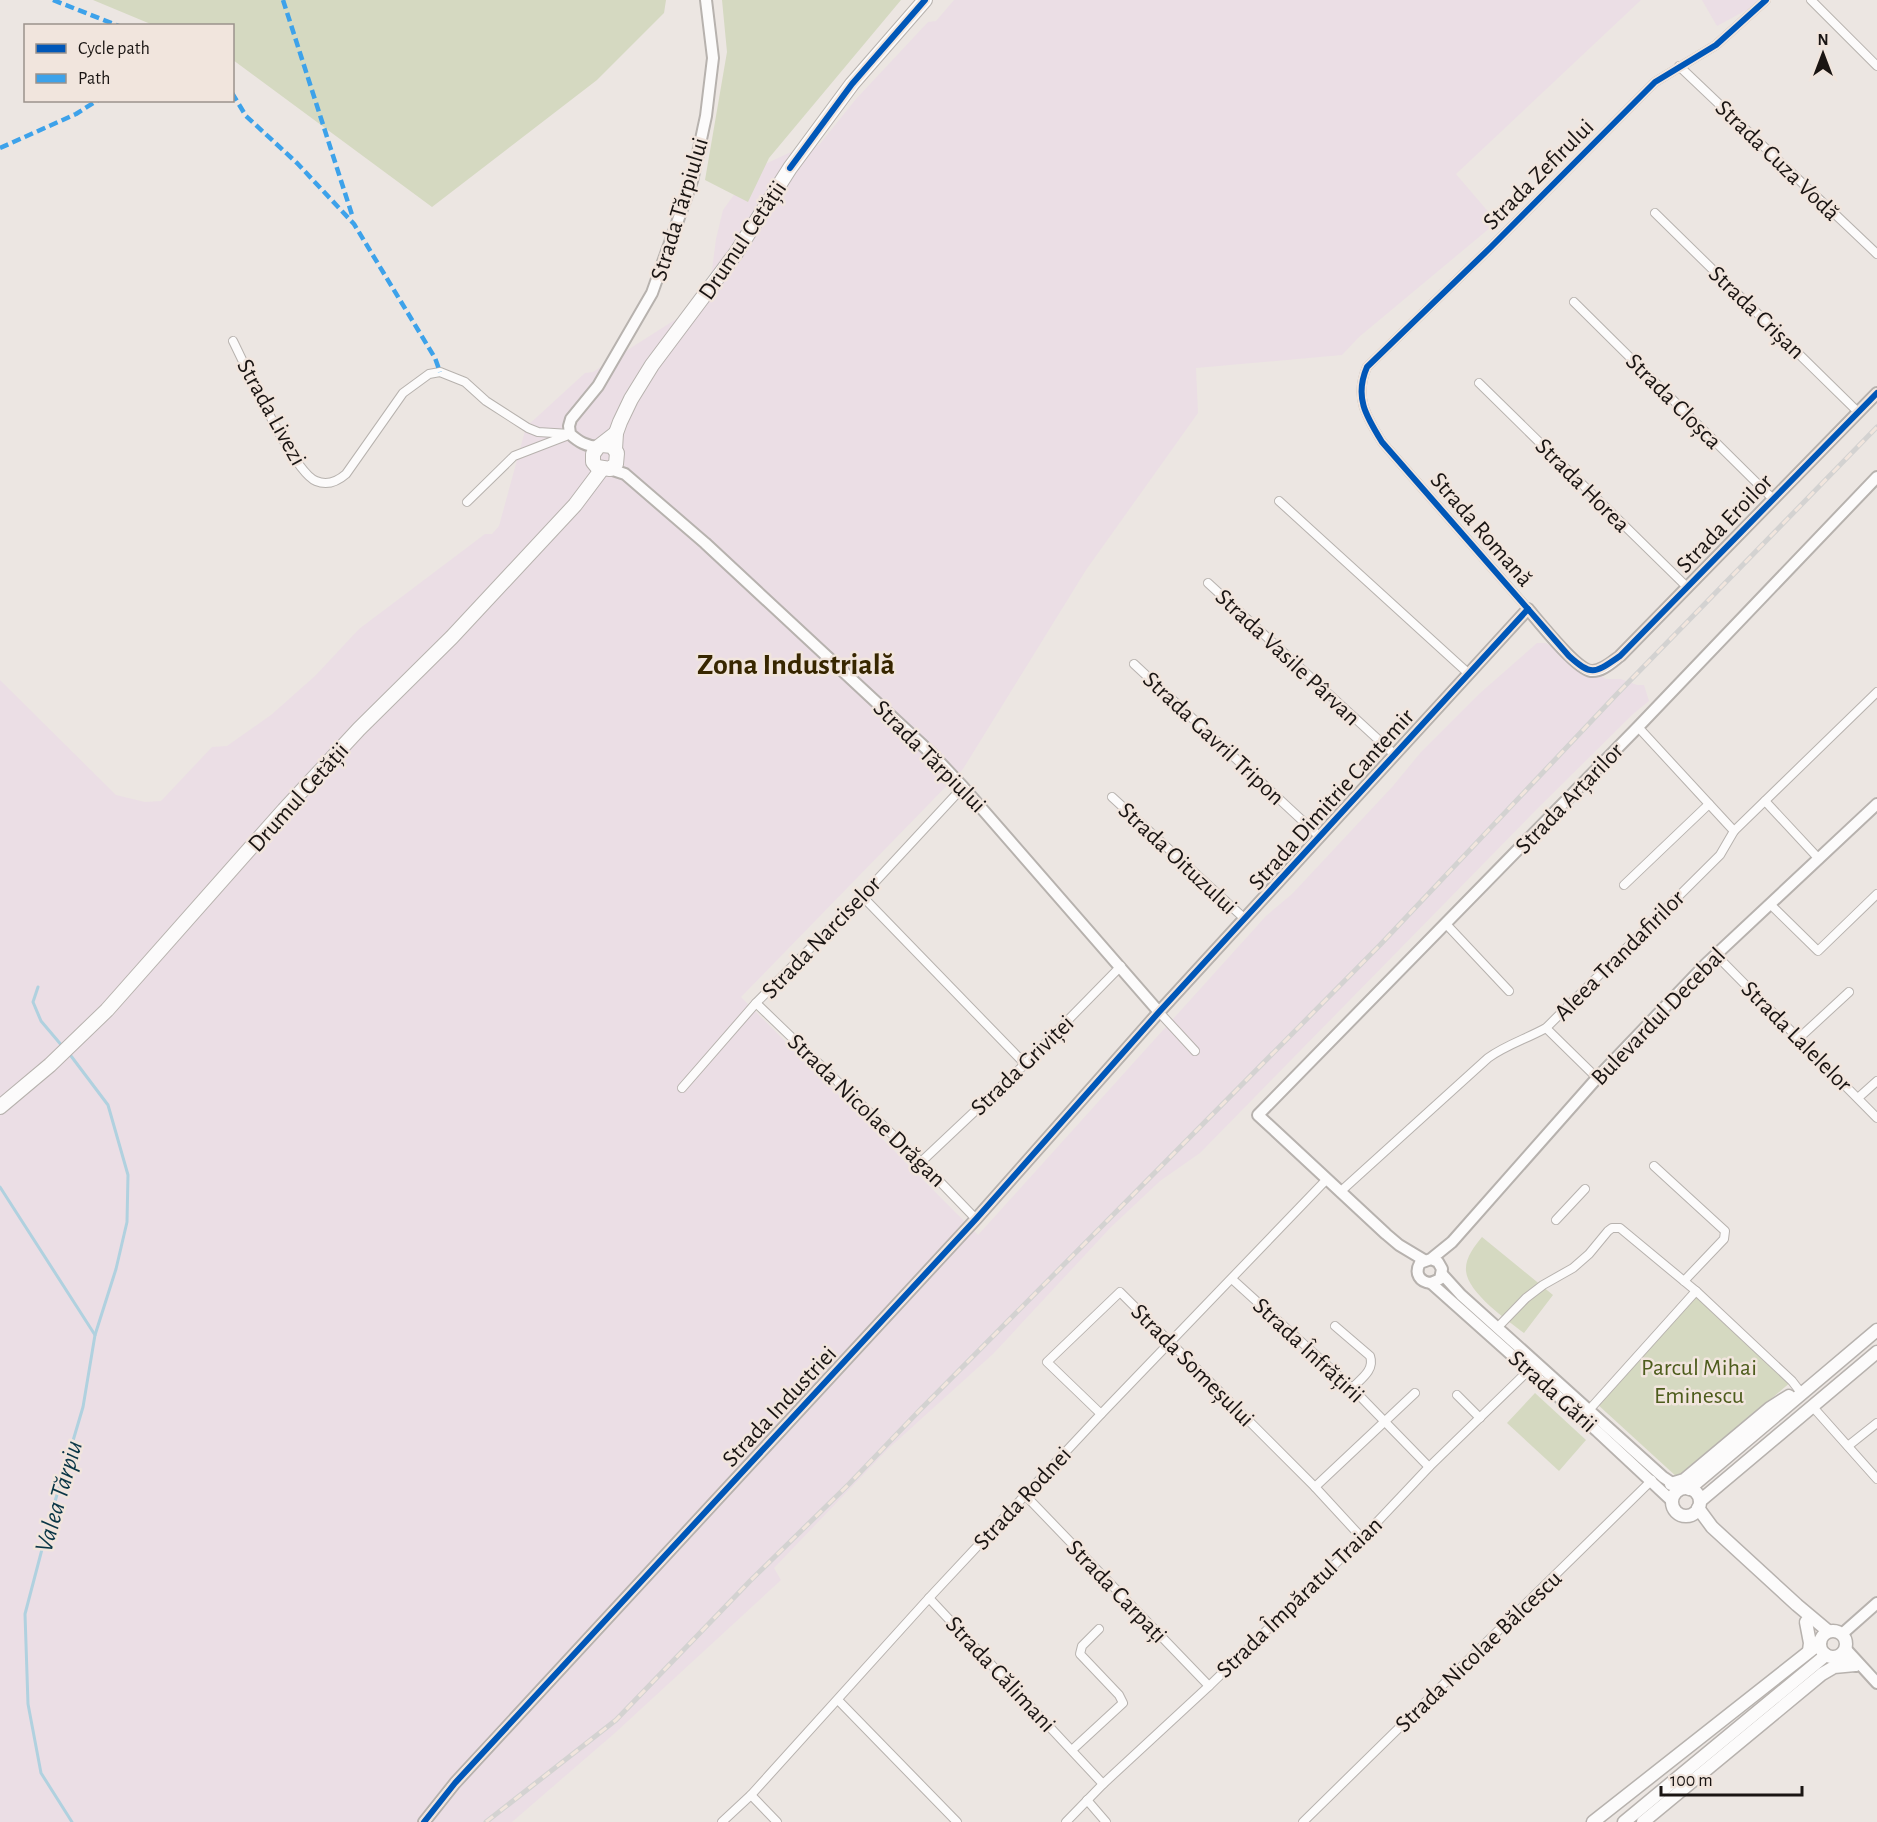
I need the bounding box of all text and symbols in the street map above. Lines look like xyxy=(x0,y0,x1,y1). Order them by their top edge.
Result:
legend xyxy=(24,24,234,102)
north arrow xyxy=(1793,24,1853,84)
text: N xyxy=(1817,32,1829,48)
text: Cycle path xyxy=(78,40,150,58)
text: Path xyxy=(78,70,110,88)
street label: Strada Cuza Vodă xyxy=(1711,96,1844,226)
street label: Strada Zefirului xyxy=(1479,115,1599,235)
street label: Strada Tărpiului xyxy=(647,135,713,284)
street label: Drumul Cetății xyxy=(694,177,792,305)
street label: Strada Crișan xyxy=(1703,261,1809,365)
street label: Strada Cloșca xyxy=(1620,349,1726,455)
street label: Strada Livezi xyxy=(232,355,310,470)
street label: Strada Horea xyxy=(1531,434,1634,537)
street label: Strada Romană xyxy=(1425,468,1537,591)
street label: Strada Eroilor xyxy=(1672,470,1778,578)
street label: Strada Vasile Pârvan xyxy=(1210,585,1364,731)
district label: Zona Industrială xyxy=(697,650,895,680)
street label: Strada Gavril Tripon xyxy=(1138,667,1289,810)
street label: Strada Tărpiului xyxy=(868,696,990,818)
street label: Strada Dimitrie Cantemir xyxy=(1244,704,1419,895)
street label: Drumul Cetății xyxy=(244,738,354,858)
street label: Strada Arțarilor xyxy=(1511,738,1629,859)
street label: Strada Oituzului xyxy=(1114,798,1241,919)
street label: Strada Narciselor xyxy=(758,872,886,1003)
street label: Aleea Trandafirilor xyxy=(1550,886,1690,1025)
street label: Bulevardul Decebal xyxy=(1587,943,1730,1090)
street label: Strada Lalelelor xyxy=(1736,977,1856,1097)
street label: Strada Griviței xyxy=(967,1011,1079,1121)
street label: Strada Nicolae Drăgan xyxy=(783,1029,950,1192)
street label: Strada Înfrățirii xyxy=(1247,1292,1370,1409)
street label: Strada Someșului xyxy=(1126,1300,1258,1432)
street label: Strada Industriei xyxy=(718,1342,841,1472)
street label: Strada Gării xyxy=(1504,1346,1601,1437)
park label: Parcul Mihai Eminescu xyxy=(1641,1356,1757,1408)
water label: Valea Tărpiu xyxy=(31,1437,87,1555)
street label: Strada Rodnei xyxy=(969,1443,1076,1555)
street label: Strada Împăratul Traian xyxy=(1211,1511,1387,1683)
street label: Strada Carpați xyxy=(1061,1536,1171,1649)
street label: Strada Nicolae Bălcescu xyxy=(1391,1566,1566,1737)
street label: Strada Călimani xyxy=(941,1612,1060,1737)
scale bar xyxy=(1661,1759,1802,1797)
text: 100 m xyxy=(1670,1772,1713,1790)

